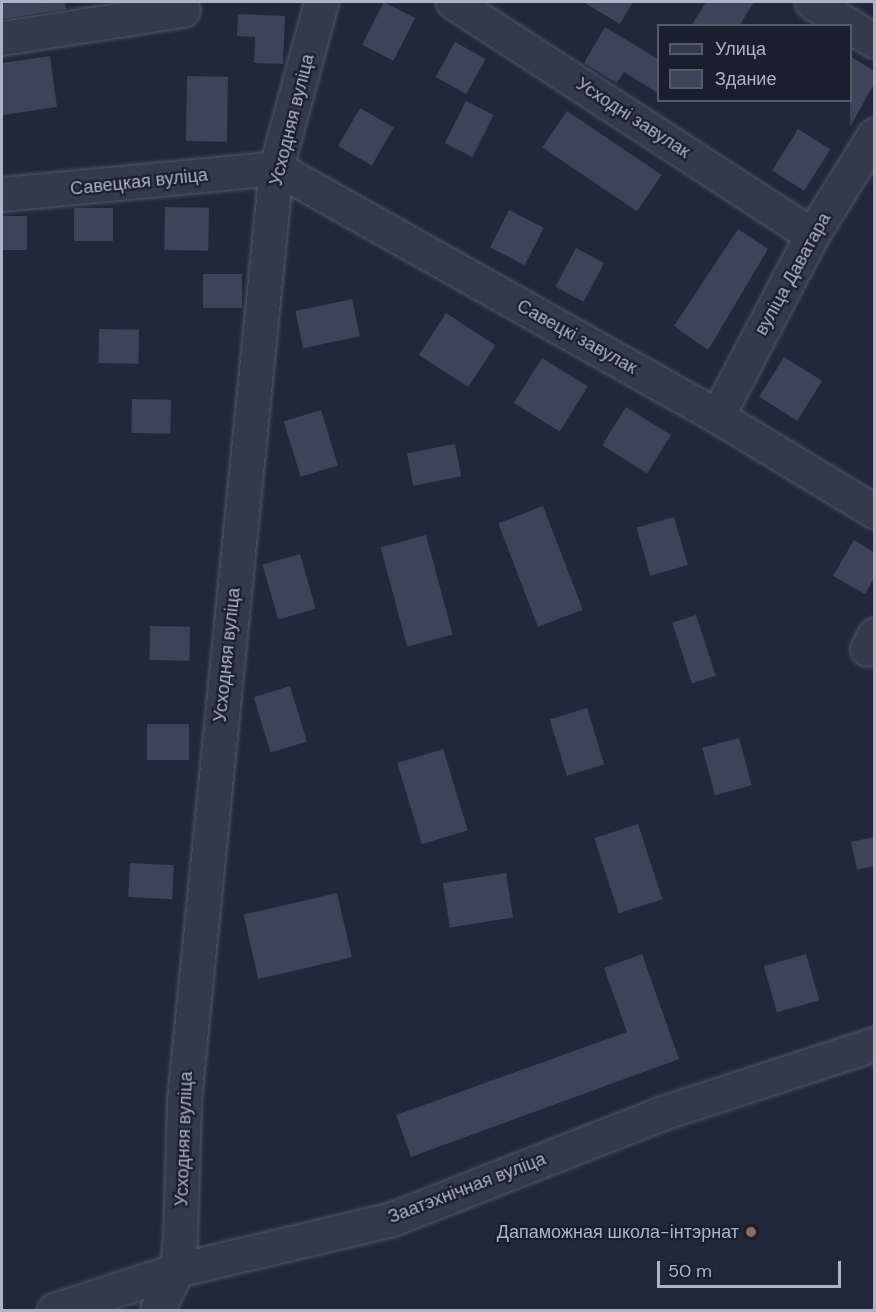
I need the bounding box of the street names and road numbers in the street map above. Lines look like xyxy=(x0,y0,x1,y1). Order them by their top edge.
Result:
street label: Усходняя вуліца xyxy=(265,52,319,188)
street label: Усходні завулак xyxy=(572,73,694,163)
street label: Савецкая вуліца xyxy=(69,164,209,200)
street label: вуліца Даватара xyxy=(750,209,836,339)
street label: Савецкі завулак xyxy=(513,295,641,379)
street label: Усходняя вуліца xyxy=(209,587,245,723)
street label: Усходняя вуліца xyxy=(171,1071,197,1207)
street label: Заатэхнічная вуліца xyxy=(385,1148,549,1228)

